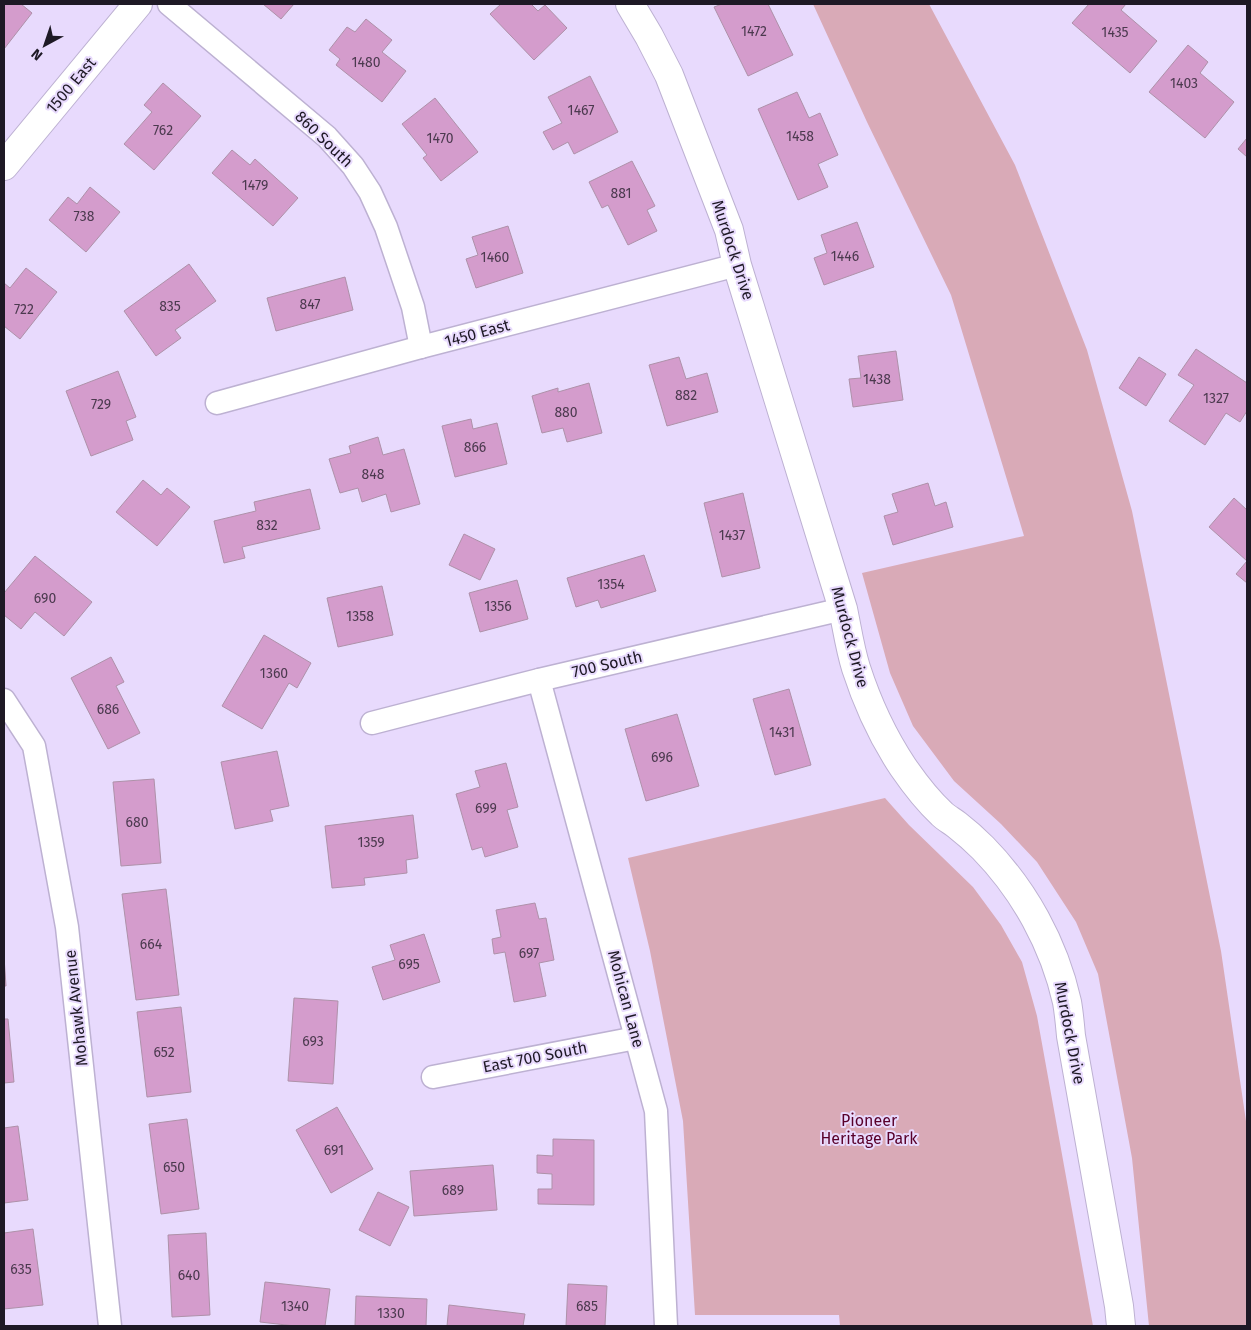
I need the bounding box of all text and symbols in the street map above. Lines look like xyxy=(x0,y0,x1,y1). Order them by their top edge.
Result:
north arrow xyxy=(20,20,70,70)
house number: 1472 xyxy=(741,23,767,40)
house number: 1435 xyxy=(1101,24,1129,41)
text: N xyxy=(28,45,46,64)
street label: 1500 East xyxy=(42,53,100,117)
house number: 1480 xyxy=(351,54,381,71)
house number: 1403 xyxy=(1170,75,1198,92)
house number: 1467 xyxy=(568,102,594,119)
street label: 860 South xyxy=(291,107,357,171)
house number: 762 xyxy=(153,122,173,139)
house number: 1458 xyxy=(786,128,814,145)
house number: 1470 xyxy=(426,130,454,147)
house number: 1479 xyxy=(242,177,268,194)
house number: 881 xyxy=(610,185,632,202)
street label: Murdock Drive xyxy=(708,198,758,302)
house number: 738 xyxy=(74,208,95,225)
house number: 1446 xyxy=(831,248,859,265)
house number: 1460 xyxy=(481,249,510,266)
house number: 847 xyxy=(299,296,321,313)
house number: 835 xyxy=(159,298,181,315)
house number: 722 xyxy=(14,301,34,318)
street label: 1450 East xyxy=(442,315,512,351)
house number: 1438 xyxy=(863,371,891,388)
house number: 882 xyxy=(675,387,697,404)
house number: 1327 xyxy=(1203,390,1229,407)
house number: 729 xyxy=(91,396,111,413)
house number: 880 xyxy=(554,404,578,421)
house number: 866 xyxy=(464,439,486,456)
house number: 848 xyxy=(362,466,385,483)
house number: 832 xyxy=(256,517,278,534)
house number: 1437 xyxy=(719,527,745,544)
house number: 1354 xyxy=(597,576,625,593)
street label: Murdock Drive xyxy=(827,584,873,690)
house number: 690 xyxy=(34,590,56,607)
house number: 1356 xyxy=(484,598,512,615)
house number: 1358 xyxy=(346,608,374,625)
street label: 700 South xyxy=(570,647,644,681)
house number: 1360 xyxy=(260,665,288,682)
house number: 686 xyxy=(97,701,119,718)
house number: 1431 xyxy=(769,724,795,741)
house number: 696 xyxy=(651,749,673,766)
house number: 699 xyxy=(475,800,497,817)
house number: 680 xyxy=(126,814,149,831)
house number: 1359 xyxy=(357,834,385,851)
house number: 664 xyxy=(140,936,163,953)
house number: 697 xyxy=(519,945,539,962)
street label: Mohican Lane xyxy=(604,948,648,1050)
street label: Mohawk Avenue xyxy=(60,949,92,1067)
house number: 695 xyxy=(398,956,420,973)
street label: Murdock Drive xyxy=(1051,980,1089,1086)
house number: 693 xyxy=(302,1033,324,1050)
street label: East 700 South xyxy=(481,1038,589,1076)
house number: 652 xyxy=(153,1044,175,1061)
park label: Pioneer Heritage Park xyxy=(820,1111,918,1148)
house number: 691 xyxy=(324,1142,344,1159)
house number: 650 xyxy=(163,1159,185,1176)
house number: 689 xyxy=(442,1182,464,1199)
house number: 635 xyxy=(10,1261,32,1278)
house number: 640 xyxy=(178,1267,201,1284)
house number: 1340 xyxy=(281,1298,309,1315)
house number: 685 xyxy=(576,1298,598,1315)
house number: 1330 xyxy=(377,1305,405,1322)

